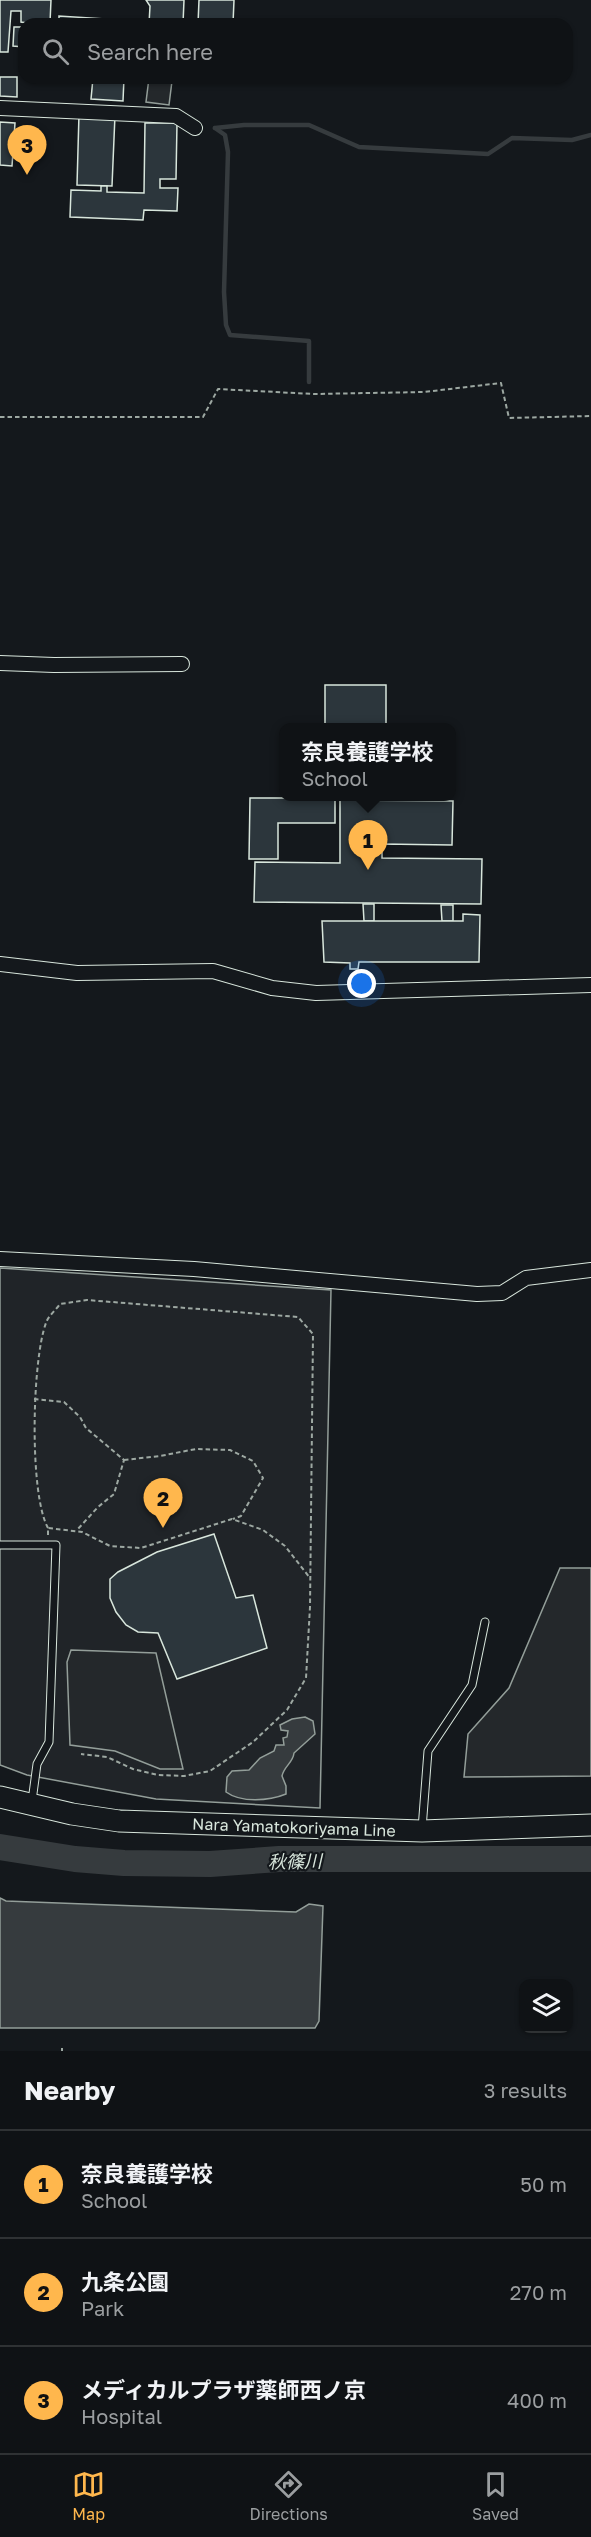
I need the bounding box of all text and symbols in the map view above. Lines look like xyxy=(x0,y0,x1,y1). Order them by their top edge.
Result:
search box xyxy=(18,18,573,84)
icon: search xyxy=(39,35,72,68)
text: Search here xyxy=(87,38,213,65)
pin: 3 xyxy=(8,126,46,175)
popup xyxy=(279,723,456,801)
text: 奈良養護学校 xyxy=(301,738,434,765)
text: School xyxy=(301,766,368,790)
pin: 1 xyxy=(348,820,388,870)
your location xyxy=(347,969,376,998)
pin: 2 xyxy=(144,1478,182,1528)
street label: Nara Yamatokoriyama Line xyxy=(192,1813,396,1841)
water label: 秋篠川 xyxy=(268,1849,324,1872)
map controls xyxy=(519,1979,573,2033)
button: layers xyxy=(519,1979,573,2033)
text: Nearby xyxy=(24,2075,115,2106)
text: 3 results xyxy=(484,2078,567,2102)
text: 奈良養護学校 xyxy=(81,2160,213,2187)
text: 1 xyxy=(38,2172,49,2196)
text: 50 m xyxy=(520,2172,567,2196)
text: School xyxy=(81,2188,147,2212)
text: 九条公園 xyxy=(81,2268,169,2295)
text: 2 xyxy=(37,2280,50,2304)
text: 270 m xyxy=(510,2280,567,2304)
text: Park xyxy=(81,2296,124,2320)
text: メディカルプラザ薬師西ノ京 xyxy=(81,2376,365,2403)
text: 3 xyxy=(37,2388,50,2412)
text: 400 m xyxy=(507,2388,567,2412)
text: Hospital xyxy=(81,2404,162,2428)
tab: Map xyxy=(72,2468,105,2524)
tab: Directions xyxy=(250,2468,328,2524)
tab: Saved xyxy=(472,2468,519,2524)

